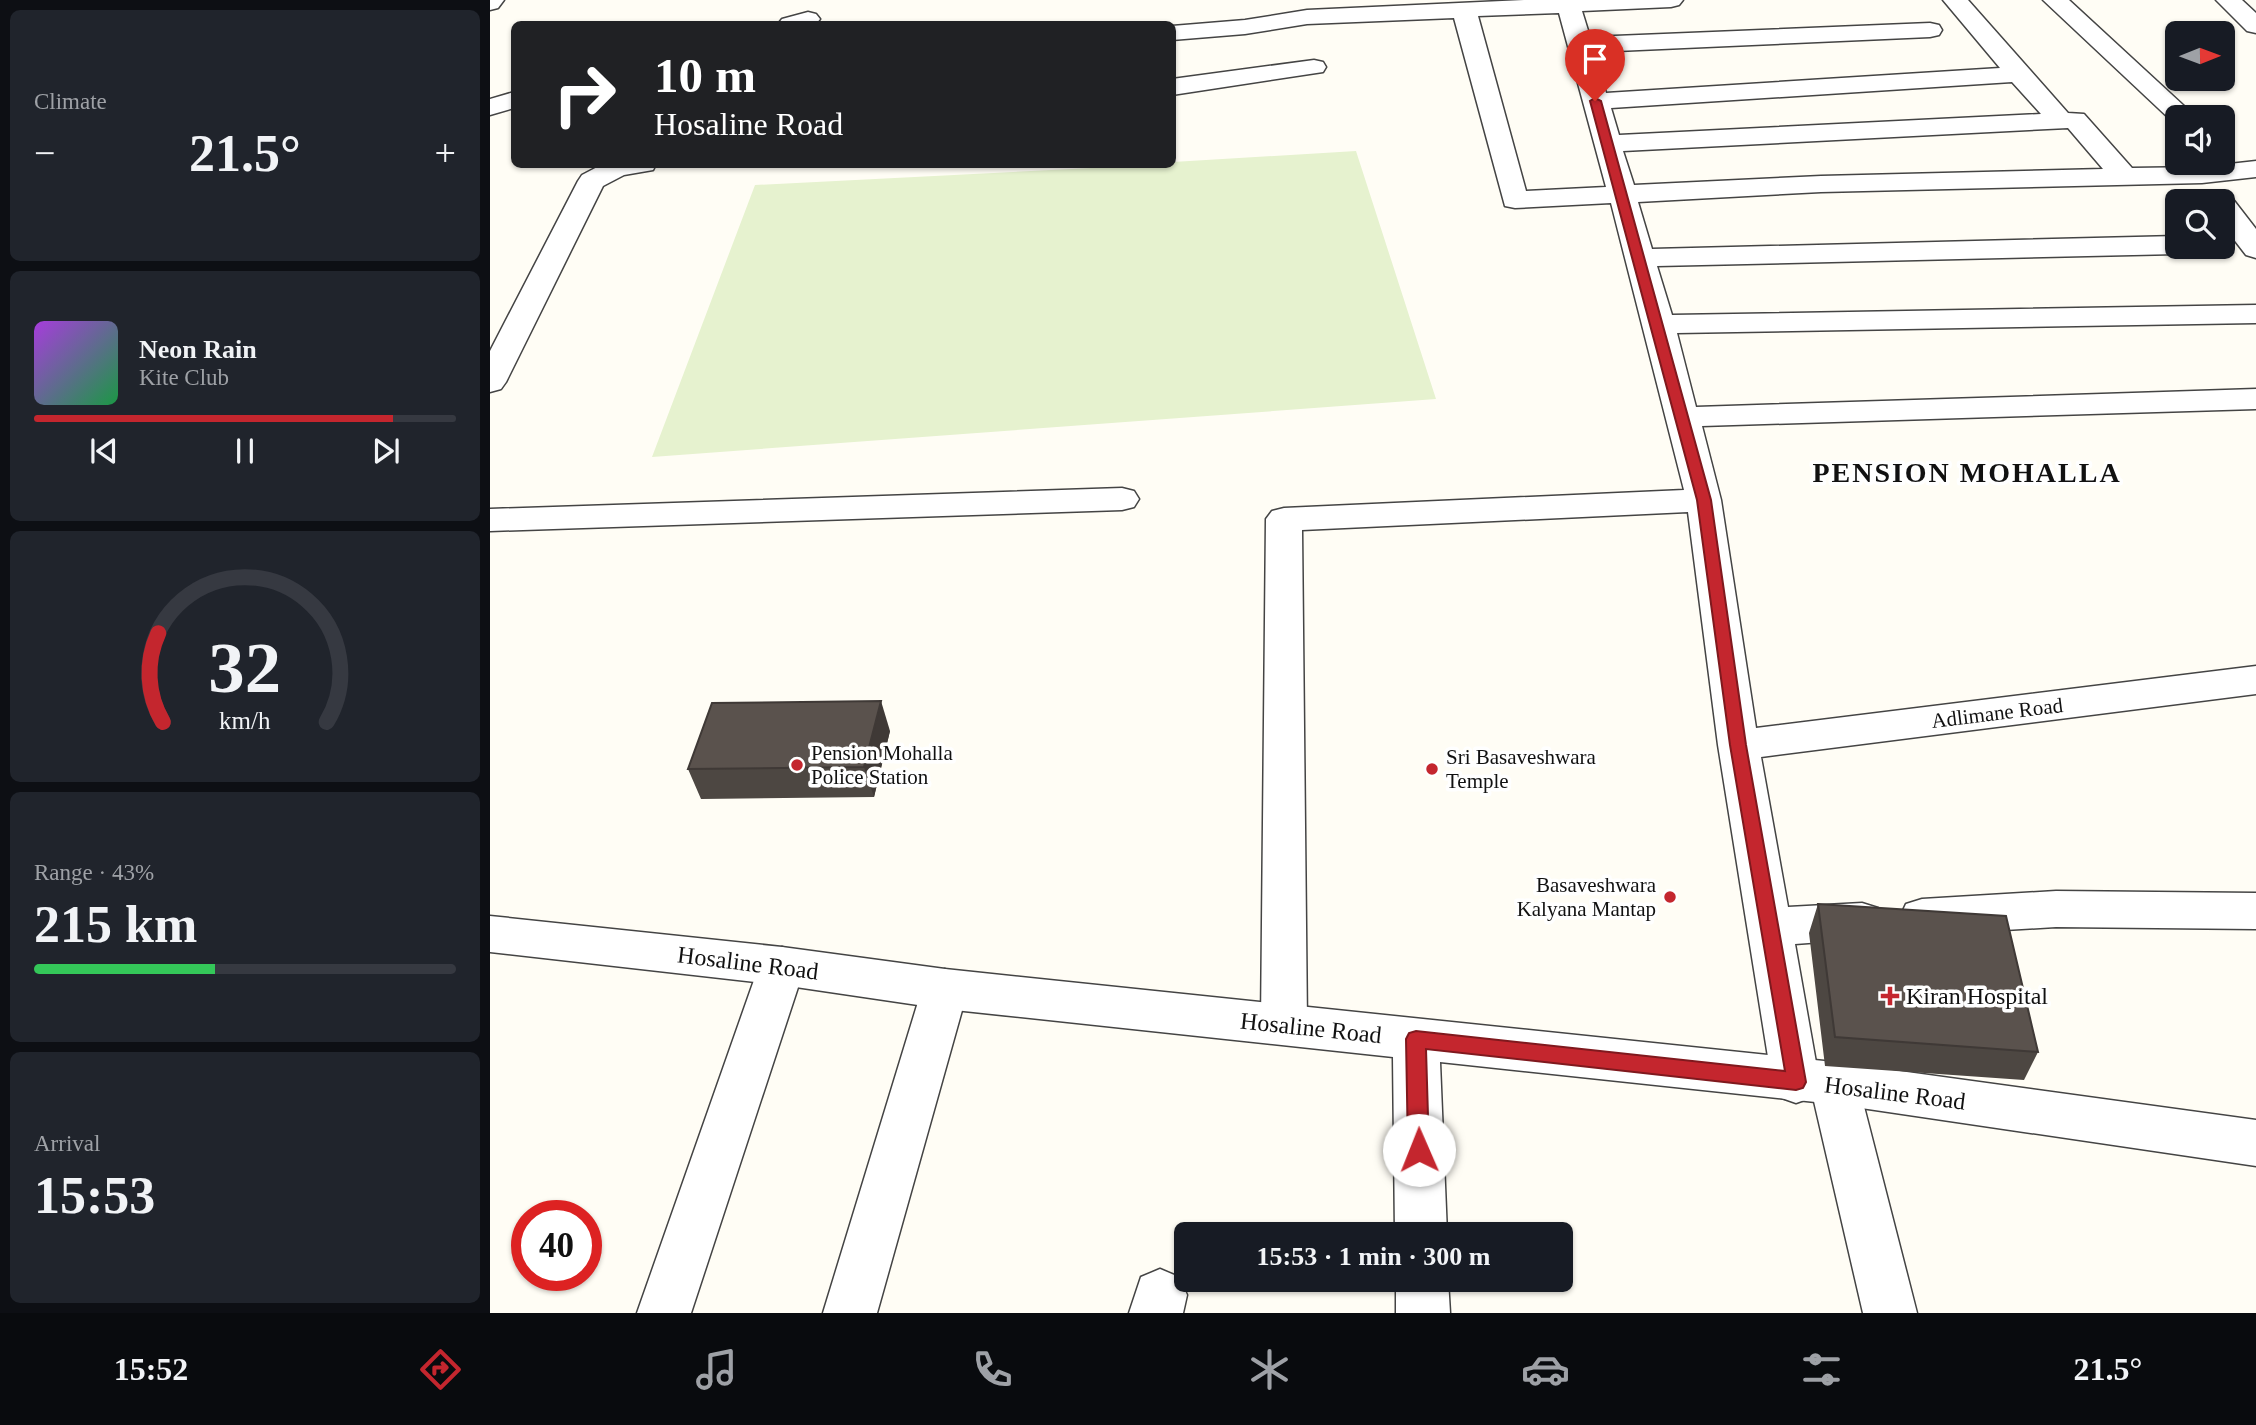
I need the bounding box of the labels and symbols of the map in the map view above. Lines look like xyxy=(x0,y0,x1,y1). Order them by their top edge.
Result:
north arrow xyxy=(2165,21,2235,91)
pin xyxy=(1565,29,1625,101)
district label: PENSION MOHALLA xyxy=(1812,457,2122,488)
street label: Adlimane Road xyxy=(1930,693,2065,733)
place label: Pension Mohalla Police Station xyxy=(811,741,953,789)
place label: Sri Basaveshwara Temple xyxy=(1446,745,1597,793)
marker: Pension Mohalla Police Station xyxy=(789,757,805,773)
marker: Sri Basaveshwara Temple xyxy=(1424,761,1440,777)
place label: Basaveshwara Kalyana Mantap xyxy=(1517,873,1657,921)
marker: Basaveshwara Kalyana Mantap xyxy=(1662,889,1678,905)
street label: Hosaline Road xyxy=(676,941,820,985)
place label: Kiran Hospital xyxy=(1906,983,2048,1009)
marker: Kiran Hospital xyxy=(1880,986,1900,1006)
street label: Hosaline Road xyxy=(1239,1008,1383,1048)
street label: Hosaline Road xyxy=(1823,1071,1967,1115)
position arrow xyxy=(1382,1113,1456,1187)
speed limit sign: 40 xyxy=(511,1200,602,1291)

